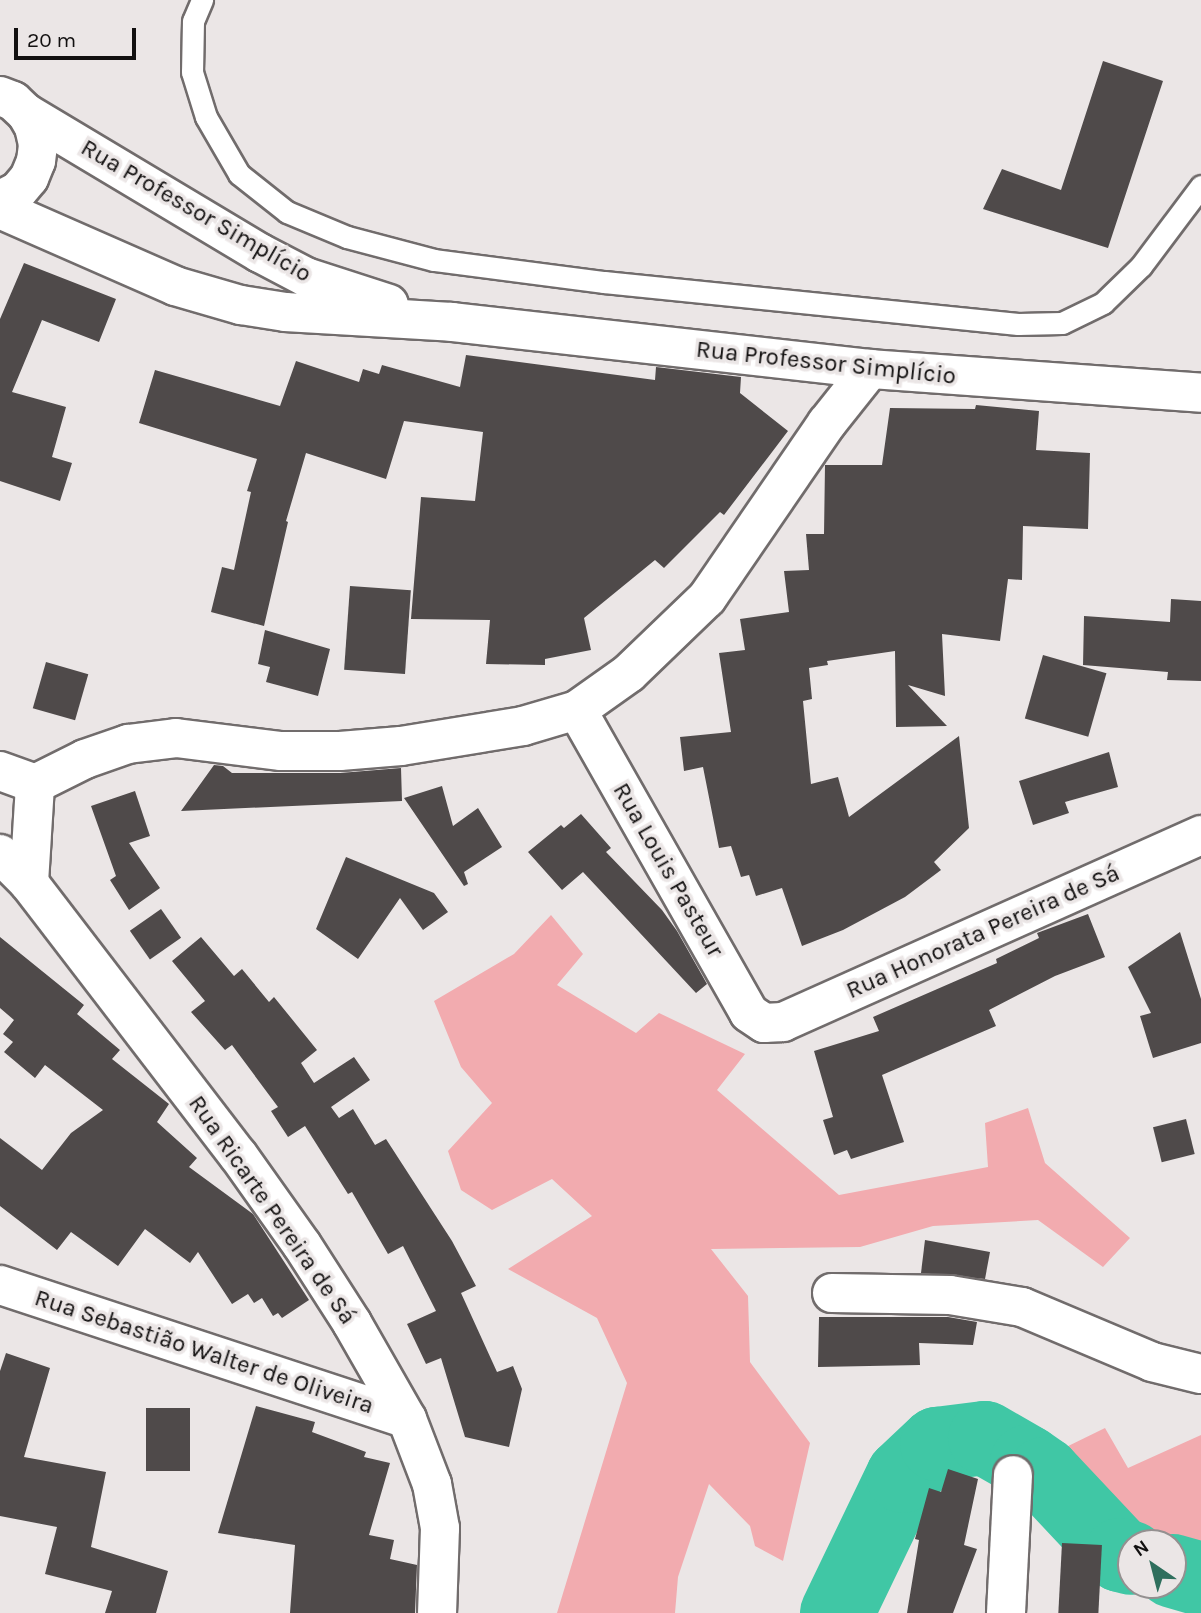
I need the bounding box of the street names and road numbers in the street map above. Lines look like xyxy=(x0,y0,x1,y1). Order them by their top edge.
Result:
street label: Rua Professor Simplício xyxy=(76,133,316,289)
street label: Rua Professor Simplício xyxy=(695,335,957,391)
street label: Rua Louis Pasteur xyxy=(606,778,730,962)
street label: Rua Honorata Pereira de Sá xyxy=(842,859,1124,1005)
street label: Rua Ricarte Pereira de Sá xyxy=(182,1090,362,1330)
street label: Rua Sebastião Walter de Oliveira xyxy=(31,1284,377,1420)

